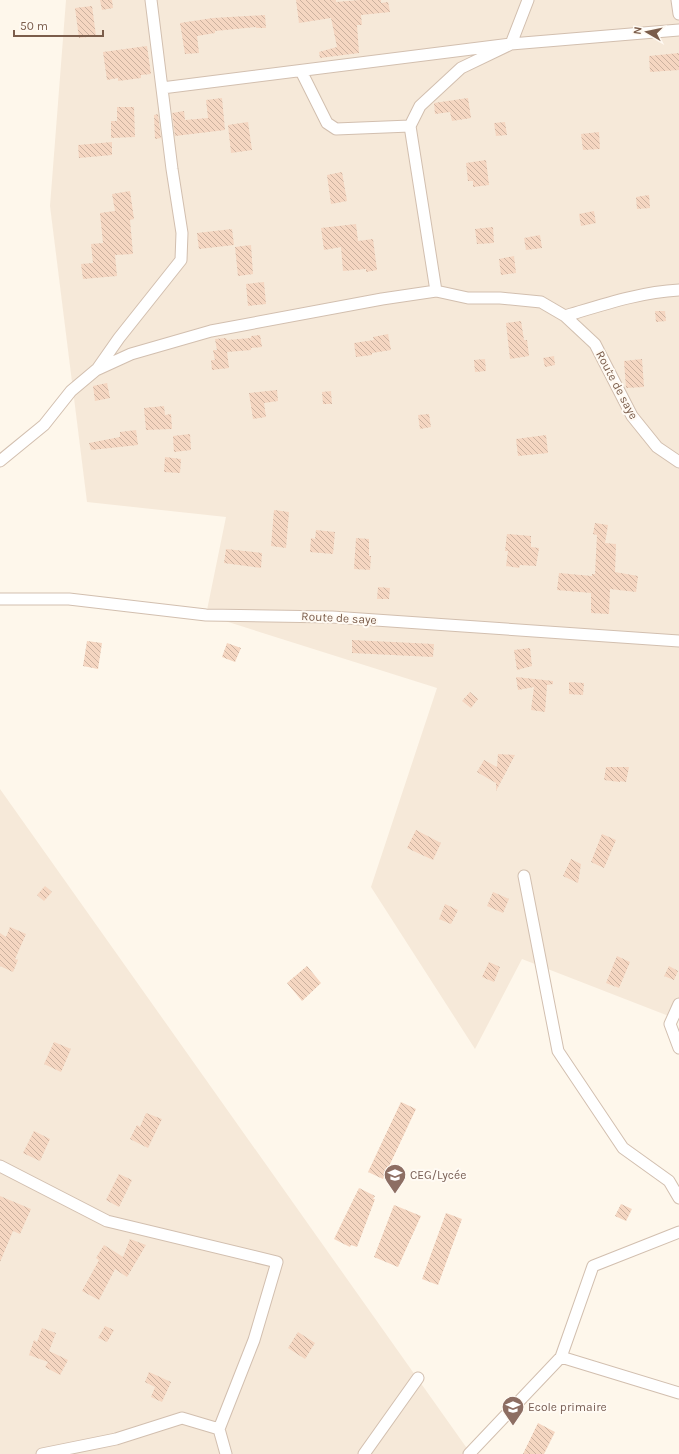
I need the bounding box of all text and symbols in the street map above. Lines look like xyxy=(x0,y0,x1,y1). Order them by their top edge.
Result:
scale bar xyxy=(14,12,103,38)
north arrow xyxy=(627,12,667,52)
text: 50 m xyxy=(20,19,48,33)
text: N xyxy=(631,26,645,35)
street label: Route de saye xyxy=(593,348,641,422)
street label: Route de saye xyxy=(301,609,377,627)
school or university icon: CEG/Lycée xyxy=(382,1162,408,1195)
place label: CEG/Lycée xyxy=(410,1168,466,1182)
school or university icon: Ecole primaire xyxy=(500,1394,526,1427)
place label: Ecole primaire xyxy=(528,1400,607,1414)

